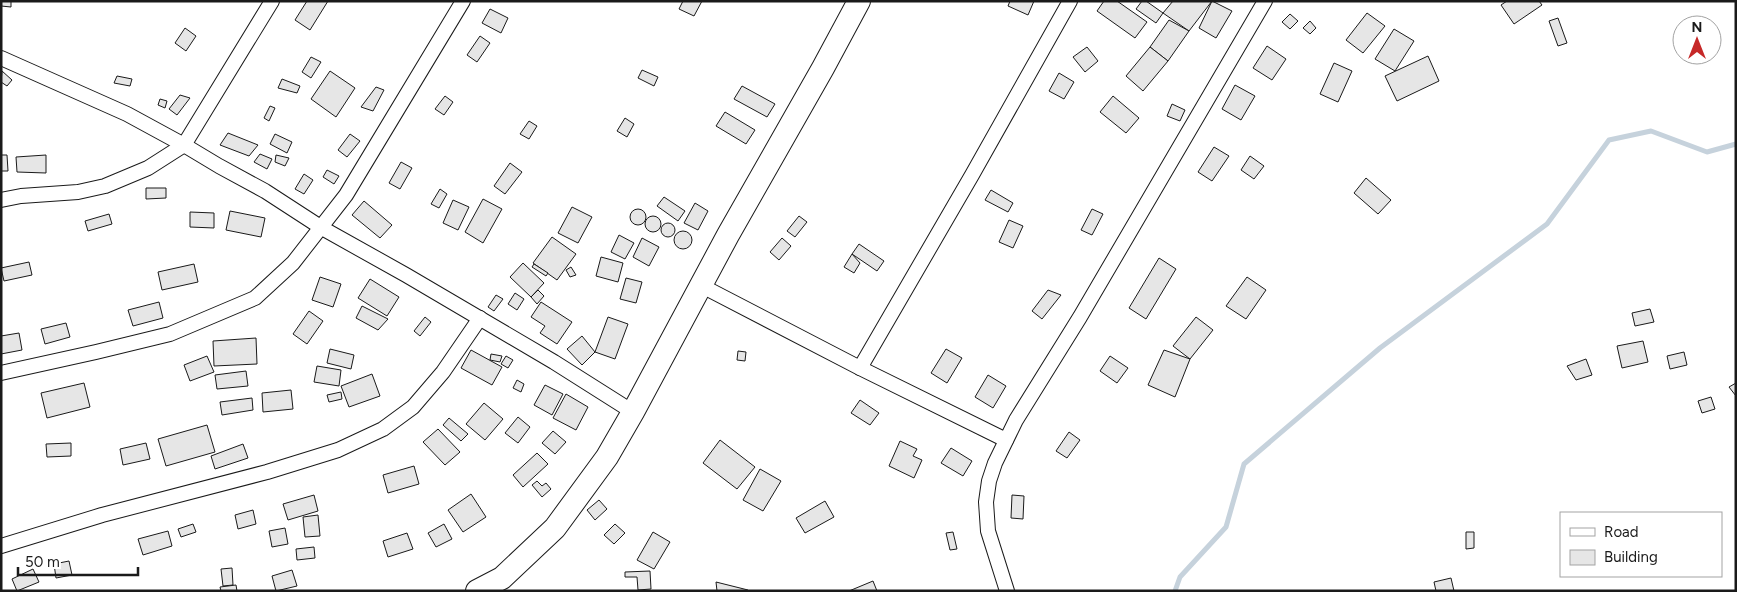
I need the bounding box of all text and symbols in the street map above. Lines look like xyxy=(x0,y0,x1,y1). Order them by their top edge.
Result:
north arrow xyxy=(1672,15,1722,65)
text: N xyxy=(1692,19,1702,36)
legend xyxy=(1560,512,1722,577)
text: Road xyxy=(1604,523,1639,541)
scale bar xyxy=(18,544,138,576)
text: Building xyxy=(1604,548,1658,566)
text: 50 m xyxy=(25,553,60,571)

